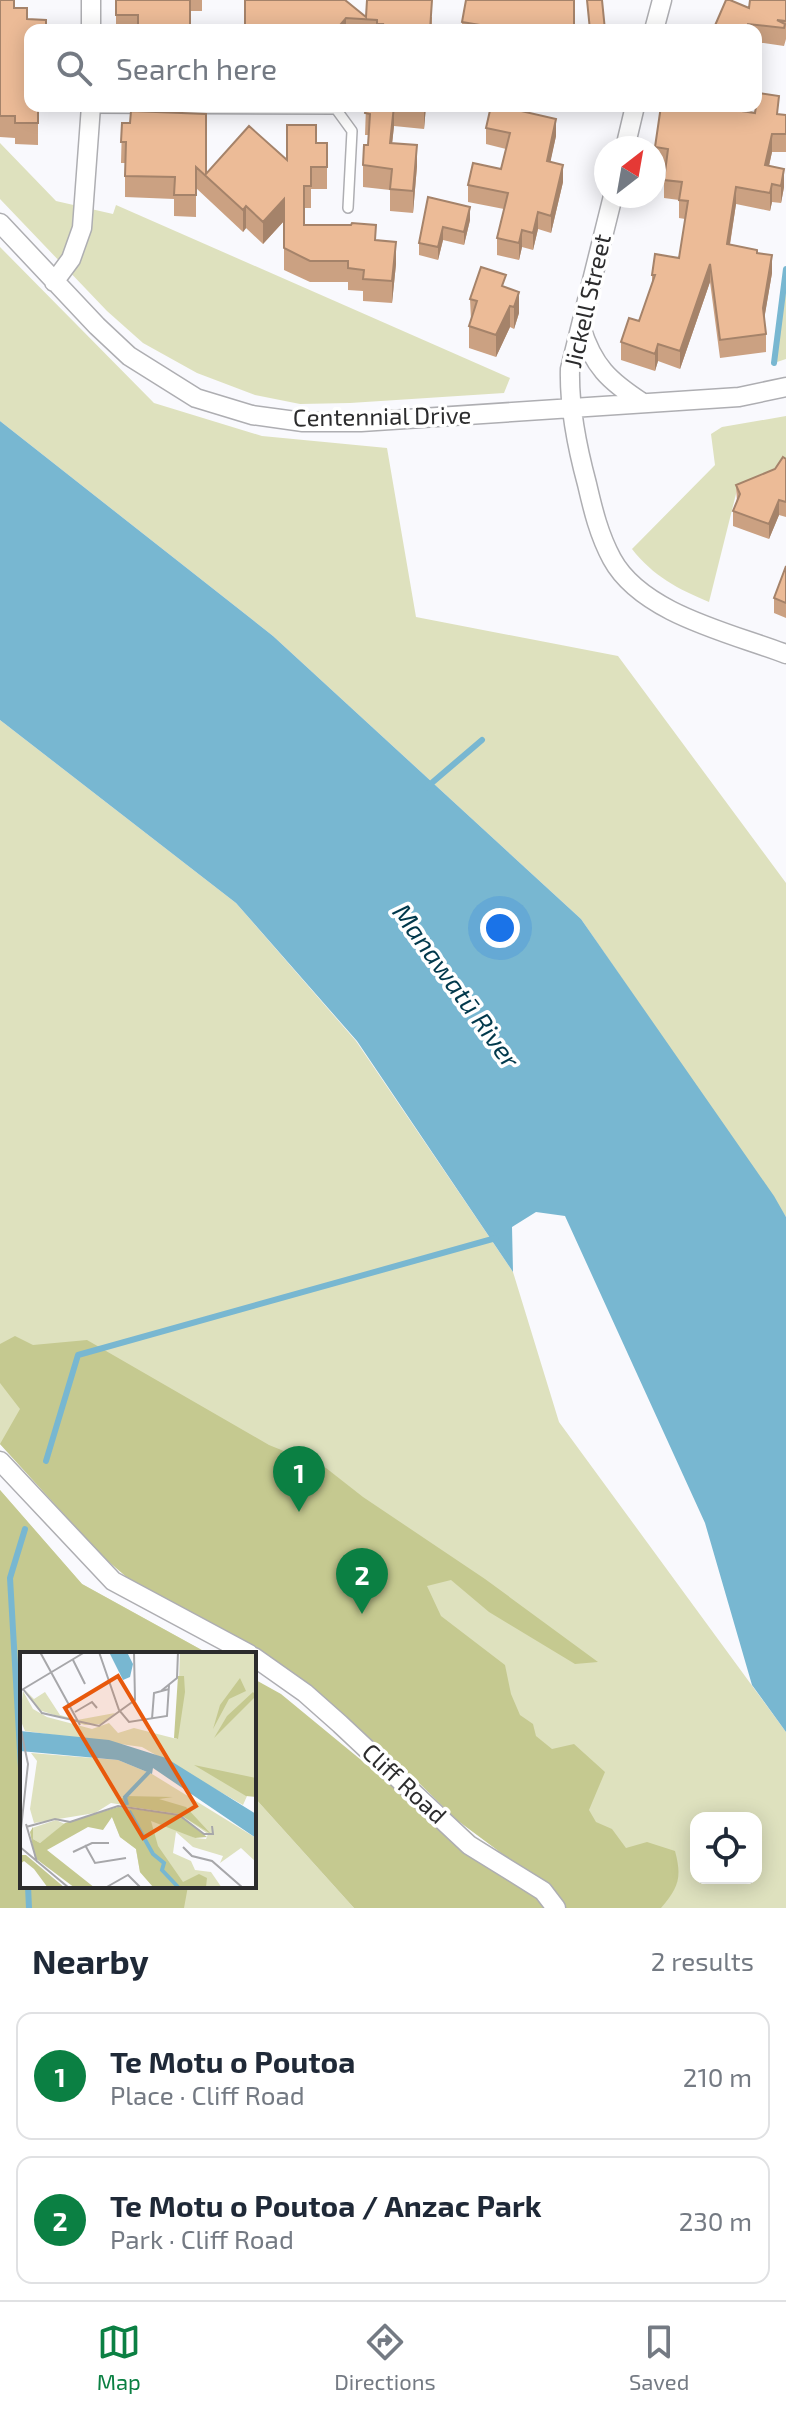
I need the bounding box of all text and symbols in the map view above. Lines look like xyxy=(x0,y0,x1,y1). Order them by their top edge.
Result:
search box xyxy=(24,24,762,112)
icon: search xyxy=(52,46,96,90)
text: Search here xyxy=(116,50,277,86)
north arrow xyxy=(594,136,666,208)
street label: Jickell Street xyxy=(557,231,616,370)
street label: Centennial Drive xyxy=(293,399,471,432)
water label: Manawatū River xyxy=(387,897,528,1074)
your location xyxy=(480,908,520,948)
pin: 1 xyxy=(273,1446,325,1512)
pin: 2 xyxy=(336,1548,388,1614)
inset map xyxy=(20,1652,256,1888)
street label: Cliff Road xyxy=(357,1737,453,1829)
map controls xyxy=(690,1812,762,1884)
button: locate xyxy=(690,1812,762,1884)
text: Nearby xyxy=(32,1940,149,1981)
text: 2 results xyxy=(651,1945,754,1976)
text: Te Motu o Poutoa xyxy=(110,2043,355,2079)
text: 1 xyxy=(54,2061,66,2092)
text: 210 m xyxy=(683,2061,752,2092)
text: Place · Cliff Road xyxy=(110,2079,305,2110)
text: Te Motu o Poutoa / Anzac Park xyxy=(110,2187,542,2223)
text: 2 xyxy=(52,2205,68,2236)
text: 230 m xyxy=(679,2205,752,2236)
text: Park · Cliff Road xyxy=(110,2223,294,2254)
tab: Map xyxy=(97,2320,141,2394)
tab: Directions xyxy=(334,2320,436,2394)
tab: Saved xyxy=(629,2320,689,2394)

